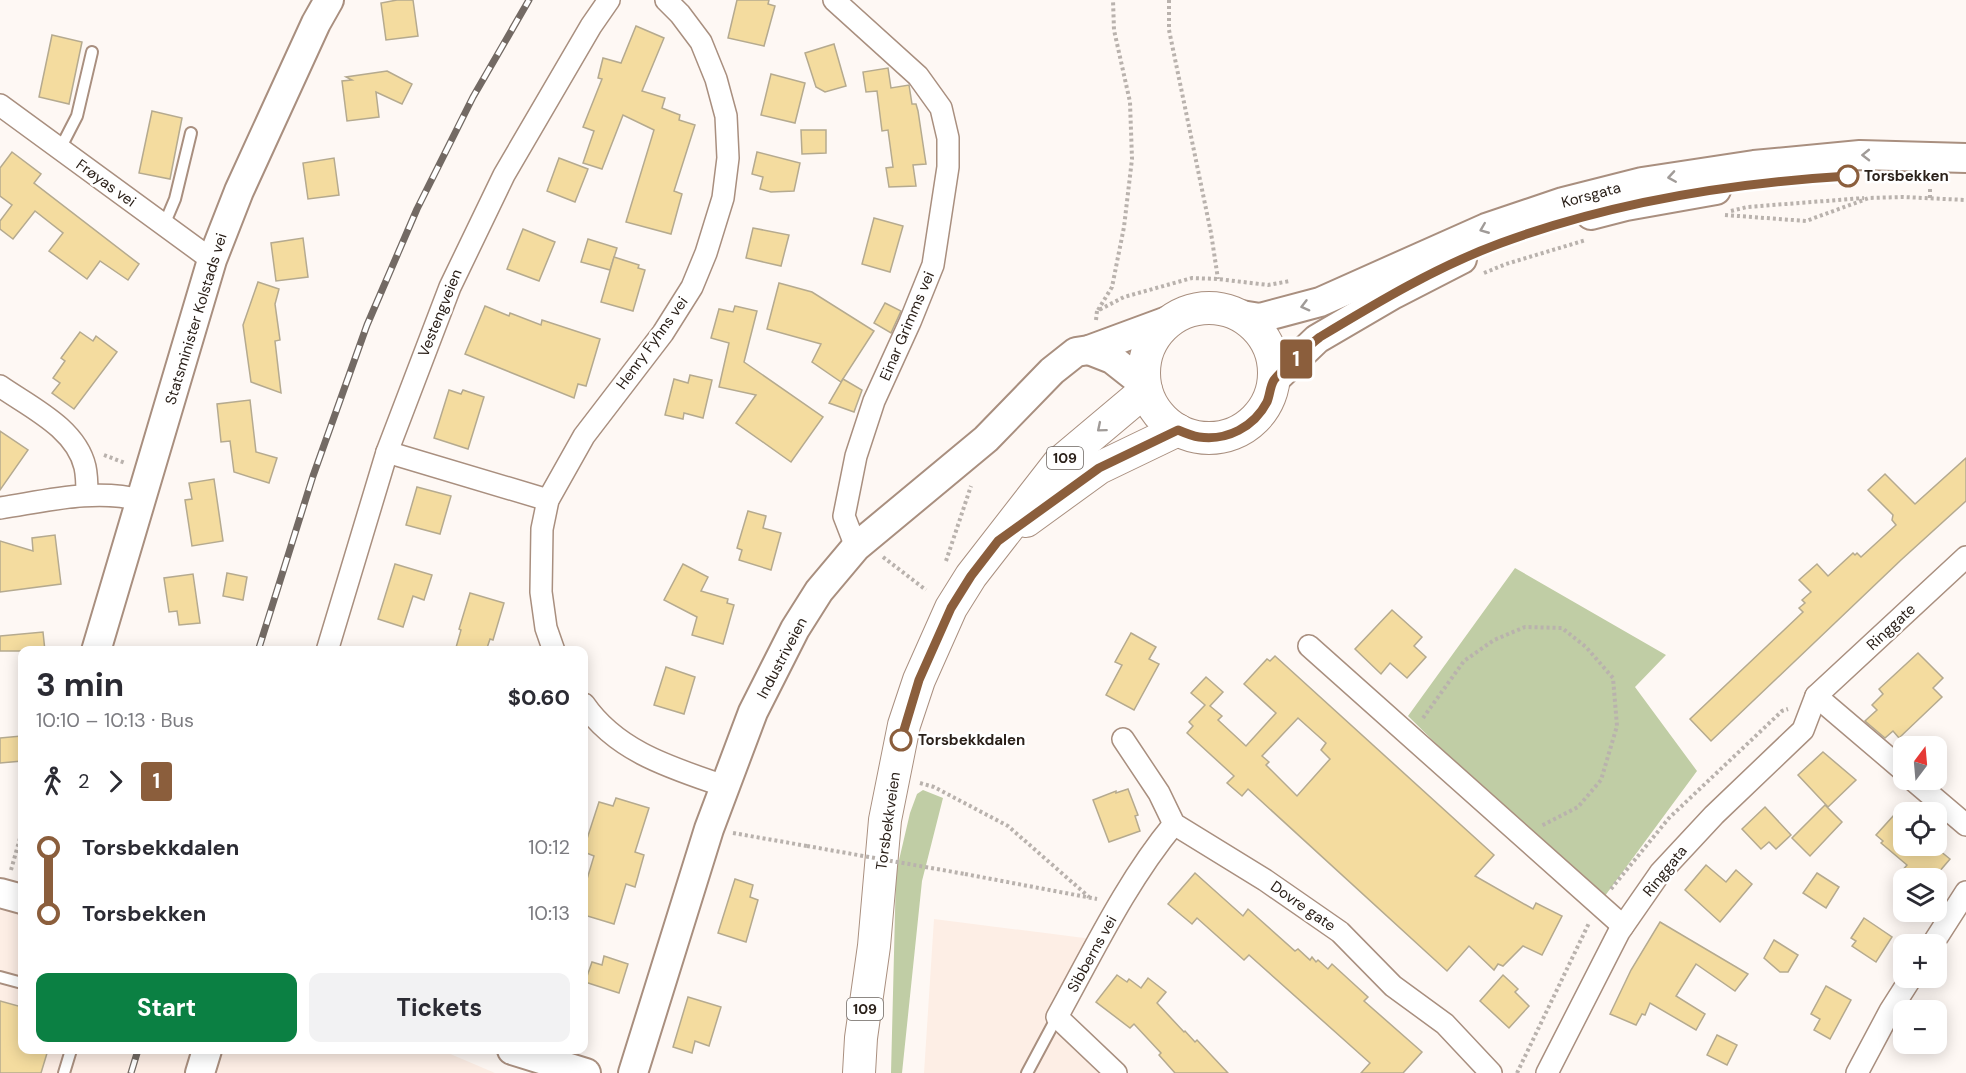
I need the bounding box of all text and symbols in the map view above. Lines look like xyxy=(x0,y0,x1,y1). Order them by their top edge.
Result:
one-way arrow xyxy=(1861,149,1870,161)
street label: Frøyas vei xyxy=(72,154,140,212)
marker: Torsbekken xyxy=(1837,165,1859,187)
place label: Torsbekken xyxy=(1864,166,1949,186)
one-way arrow xyxy=(1667,171,1677,183)
street label: Korsgata xyxy=(1559,177,1623,213)
one-way arrow xyxy=(1480,222,1491,234)
street label: Statsminister Kolstads vei xyxy=(160,231,232,407)
street label: Vestengveien xyxy=(413,266,467,360)
street label: Einar Grimms vei xyxy=(875,268,939,384)
street label: Henry Fyhns vei xyxy=(612,293,692,393)
one-way arrow xyxy=(1301,299,1311,311)
line badge: 1 xyxy=(1276,340,1316,378)
text: 1 xyxy=(1292,345,1300,373)
one-way arrow xyxy=(1097,421,1108,432)
road number: 109 xyxy=(1047,447,1083,469)
street label: Ringgate xyxy=(1862,599,1920,655)
street label: Industriveien xyxy=(752,614,812,702)
text: 3 min xyxy=(36,663,124,706)
text: $0.60 xyxy=(508,683,570,712)
text: 10:10 – 10:13 · Bus xyxy=(36,707,194,733)
marker: Torsbekkdalen xyxy=(890,729,912,751)
place label: Torsbekkdalen xyxy=(918,730,1025,750)
north arrow xyxy=(1893,736,1947,790)
map controls xyxy=(1893,736,1947,1054)
icon: walk xyxy=(36,765,69,798)
icon: forward xyxy=(99,765,132,798)
text: 1 xyxy=(153,767,160,795)
text: 2 xyxy=(78,768,90,794)
street label: Torsbekkveien xyxy=(871,771,905,871)
button: locate xyxy=(1893,802,1947,856)
text: Torsbekkdalen xyxy=(82,833,239,862)
text: 10:12 xyxy=(528,834,570,860)
street label: Ringgata xyxy=(1638,841,1692,901)
button: layers xyxy=(1893,868,1947,922)
street label: Dovre gate xyxy=(1267,876,1339,936)
text: Torsbekken xyxy=(82,899,206,928)
text: 10:13 xyxy=(528,900,570,926)
street label: Sibberns vei xyxy=(1063,912,1121,996)
button: + xyxy=(1893,934,1947,988)
button: Start xyxy=(36,973,297,1042)
button: Tickets xyxy=(309,973,570,1042)
road number: 109 xyxy=(847,998,883,1020)
button: − xyxy=(1893,1000,1947,1054)

